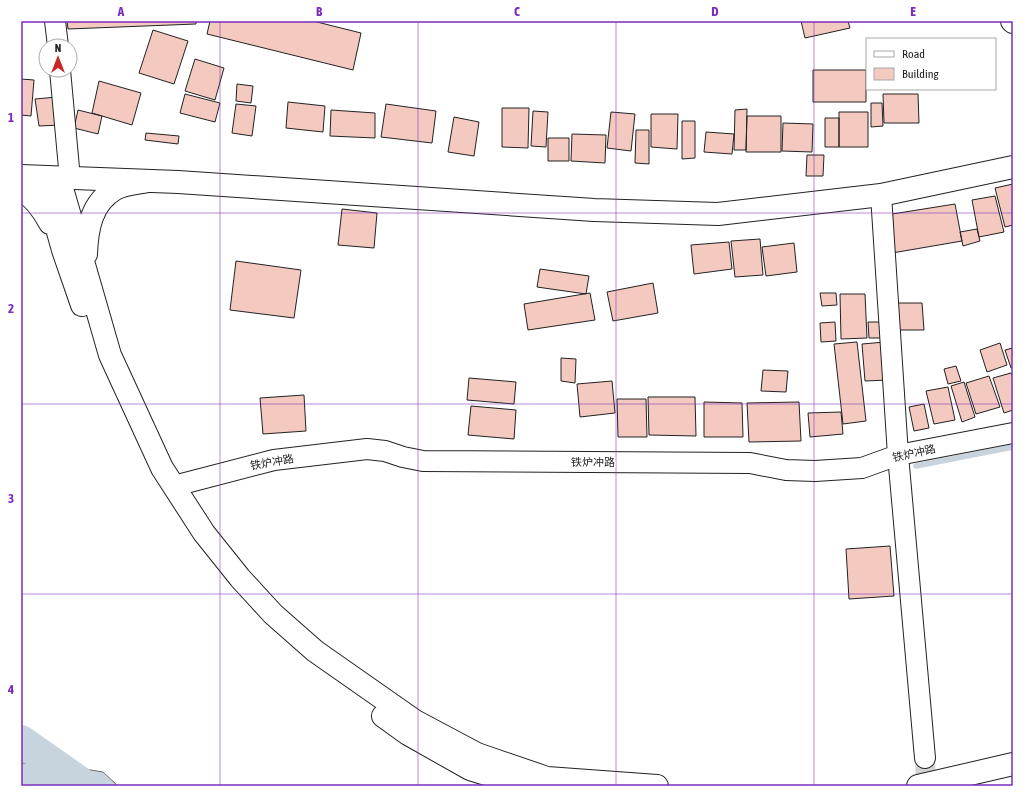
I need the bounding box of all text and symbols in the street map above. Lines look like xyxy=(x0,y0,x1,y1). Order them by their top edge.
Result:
text: A xyxy=(117,4,125,19)
text: B xyxy=(316,4,323,19)
text: C xyxy=(514,4,520,19)
text: D xyxy=(711,4,719,19)
text: E xyxy=(910,4,916,19)
north arrow xyxy=(38,38,78,78)
legend xyxy=(866,38,996,90)
text: N xyxy=(55,42,61,54)
text: Road xyxy=(902,47,925,61)
text: Building xyxy=(902,67,940,81)
text: 1 xyxy=(8,110,14,125)
text: 2 xyxy=(8,301,14,316)
street label: 铁炉冲路 xyxy=(891,442,937,464)
street label: 铁炉冲路 xyxy=(249,452,295,472)
street label: 铁炉冲路 xyxy=(571,456,615,468)
text: 3 xyxy=(8,491,14,506)
text: 4 xyxy=(7,682,14,697)

